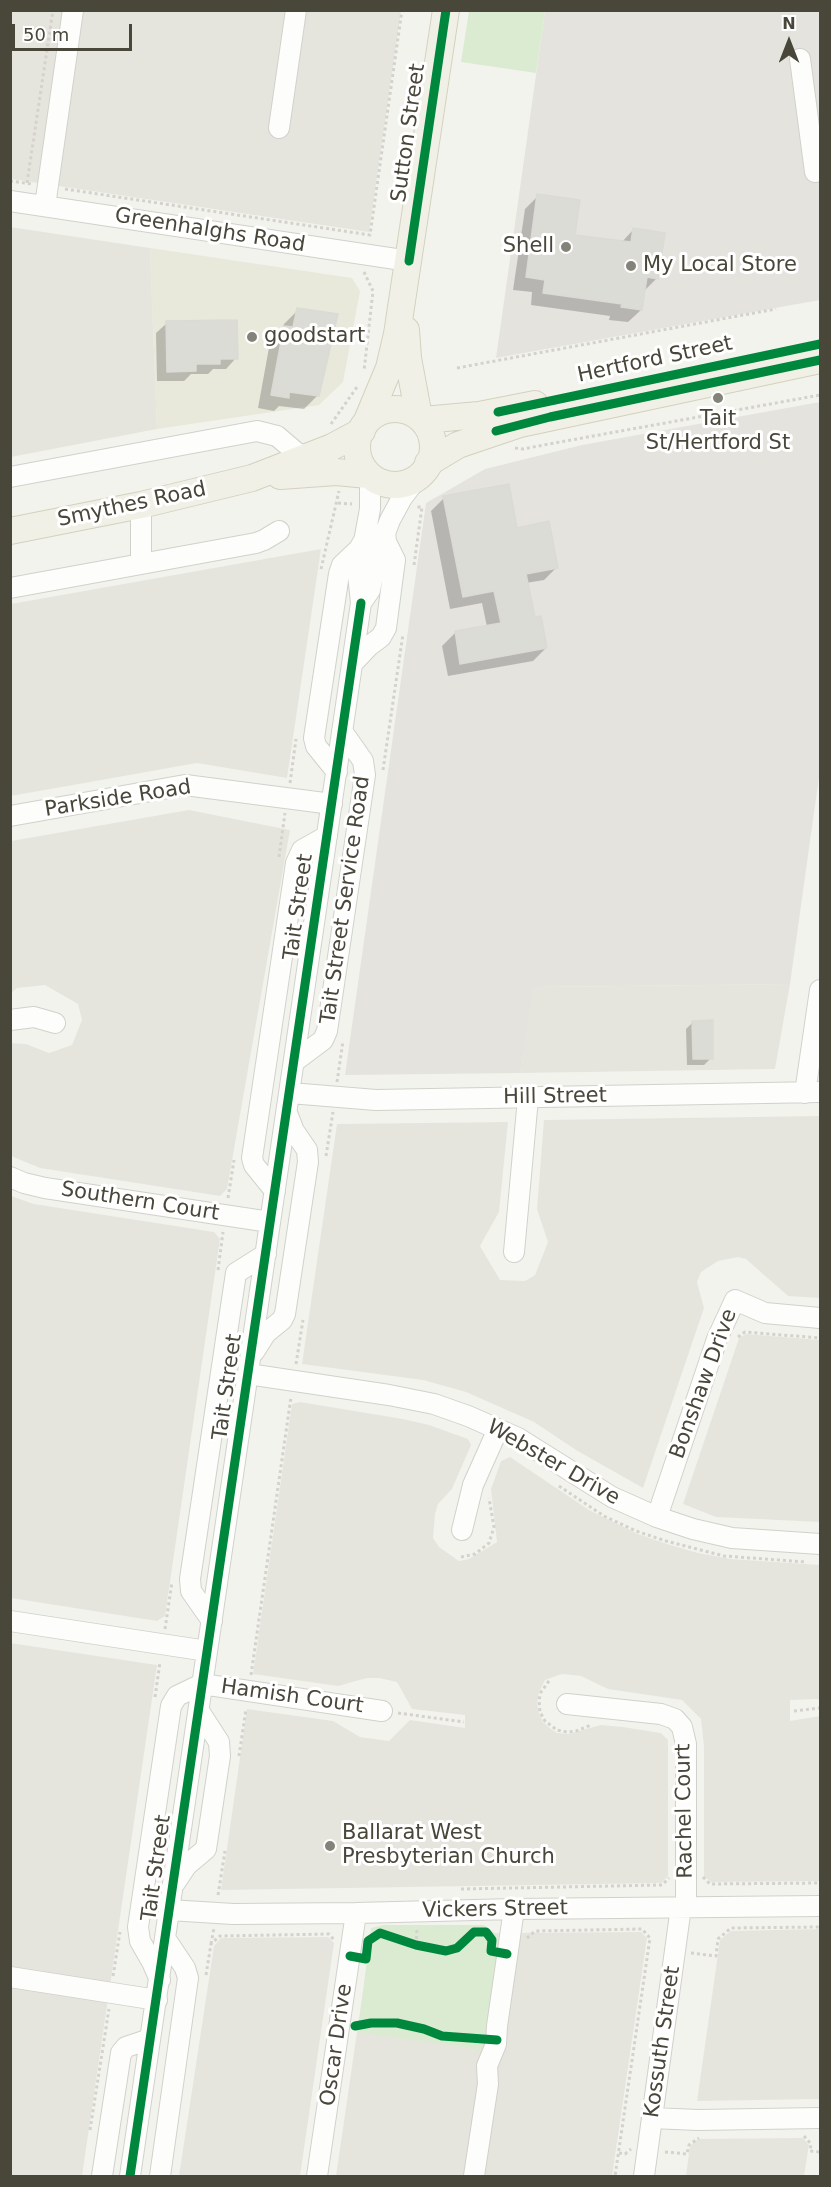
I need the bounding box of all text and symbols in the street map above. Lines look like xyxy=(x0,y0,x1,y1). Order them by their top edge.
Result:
scale bar xyxy=(15,12,135,50)
north arrow xyxy=(759,12,819,72)
text: N xyxy=(782,14,796,33)
text: 50 m xyxy=(23,24,69,45)
street label: Sutton Street xyxy=(387,62,431,204)
street label: Greenhalghs Road xyxy=(113,203,307,259)
place label: Shell xyxy=(503,234,554,260)
marker: Shell xyxy=(559,240,573,254)
place label: My Local Store xyxy=(643,253,797,279)
marker: My Local Store xyxy=(624,259,638,273)
place label: goodstart xyxy=(264,324,365,350)
marker: goodstart xyxy=(245,330,259,344)
street label: Hertford Street xyxy=(575,331,735,389)
marker: Tait St/Hertford St xyxy=(711,391,725,405)
place label: Tait St/Hertford St xyxy=(646,407,790,457)
street label: Smythes Road xyxy=(56,477,208,533)
street label: Tait Street Service Road xyxy=(316,774,376,1026)
street label: Parkside Road xyxy=(43,775,193,823)
street label: Tait Street xyxy=(279,852,319,962)
street label: Hill Street xyxy=(503,1083,607,1111)
street label: Southern Court xyxy=(59,1177,221,1227)
street label: Bonshaw Drive xyxy=(665,1306,743,1462)
street label: Tait Street xyxy=(208,1332,248,1442)
street label: Webster Drive xyxy=(482,1415,624,1511)
street label: Hamish Court xyxy=(219,1675,365,1719)
street label: Rachel Court xyxy=(671,1743,699,1879)
street label: Tait Street xyxy=(137,1813,177,1923)
place label: Ballarat West Presbyterian Church xyxy=(342,1821,555,1871)
marker: Ballarat West Presbyterian Church xyxy=(323,1839,337,1853)
street label: Vickers Street xyxy=(422,1896,568,1924)
street label: Kossuth Street xyxy=(640,1965,686,2119)
street label: Oscar Drive xyxy=(316,1982,358,2108)

